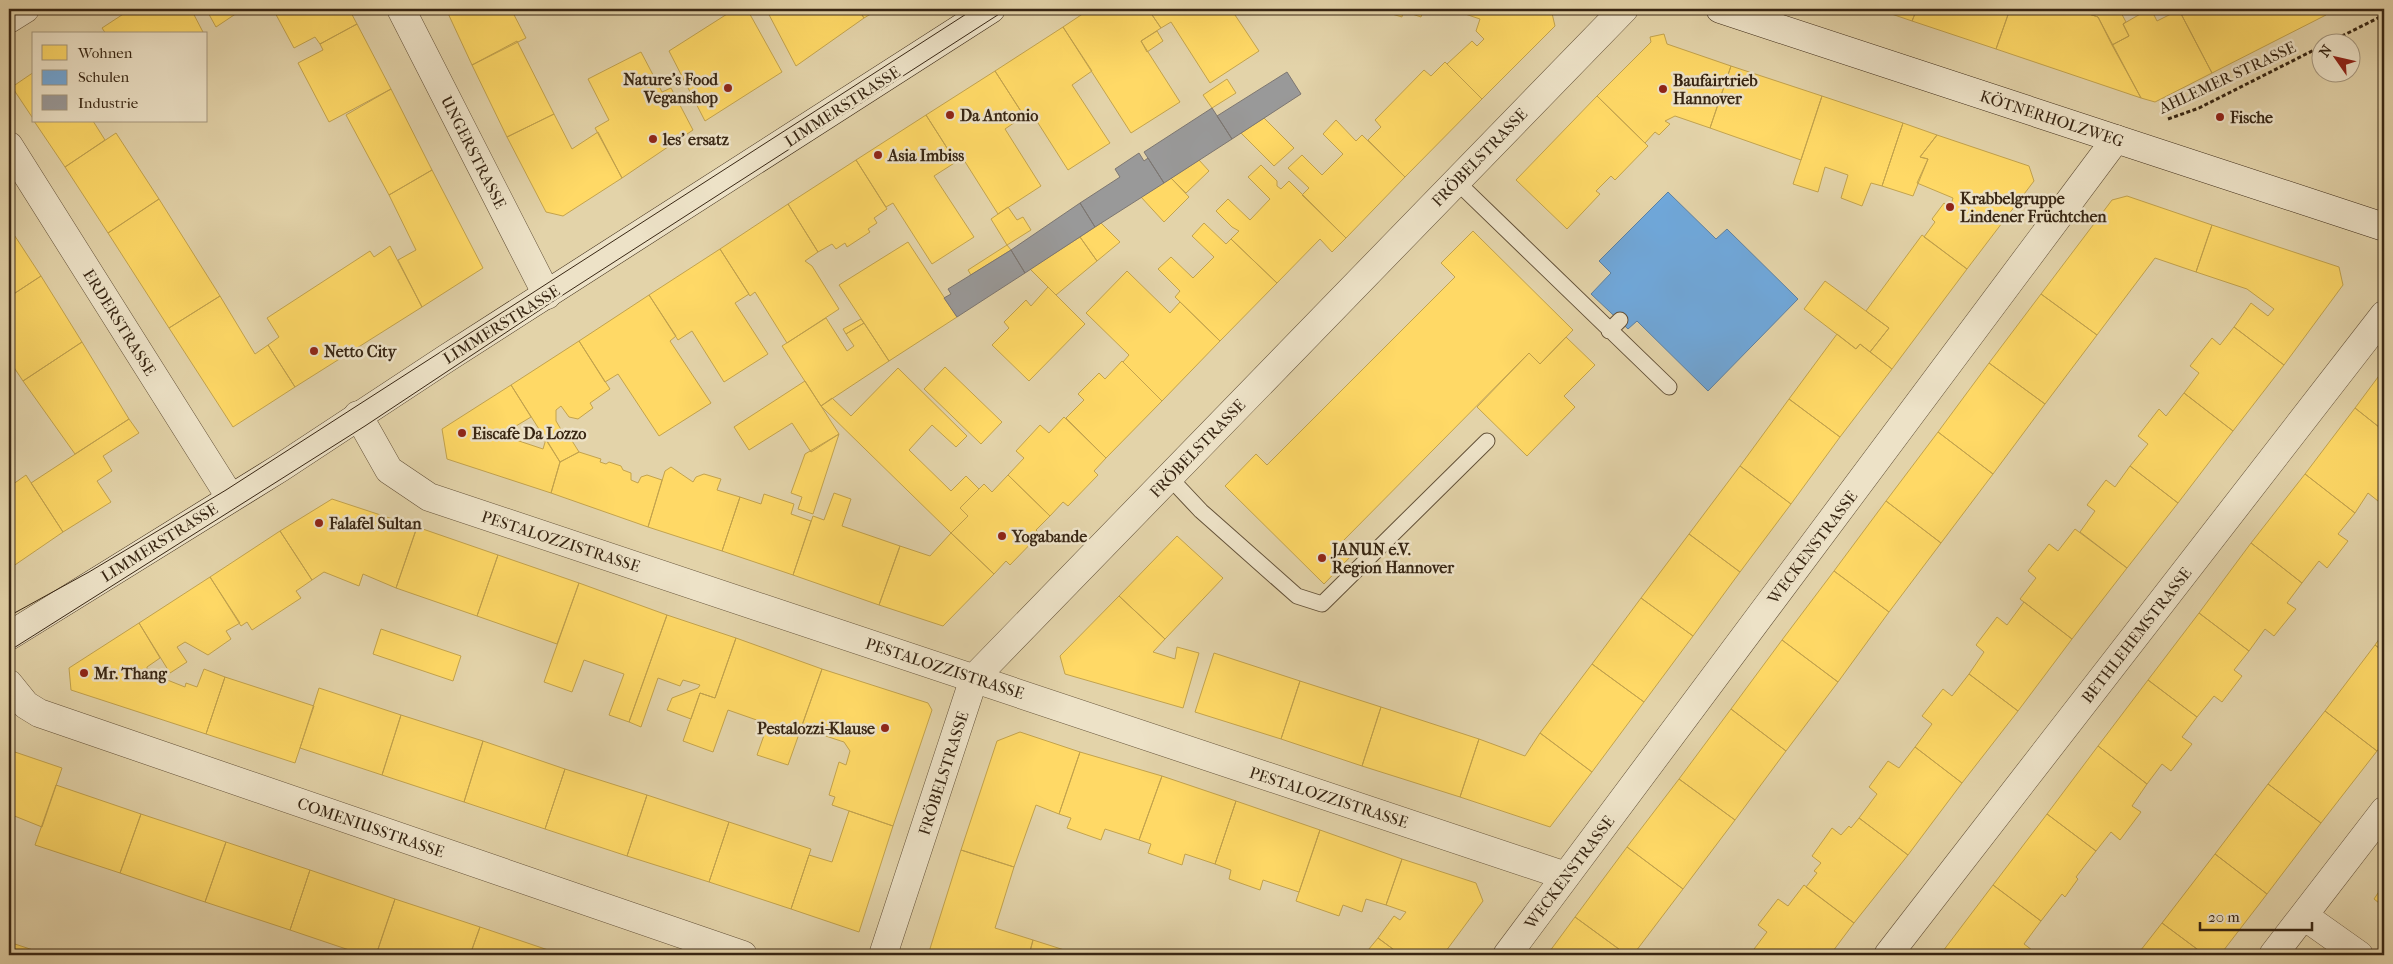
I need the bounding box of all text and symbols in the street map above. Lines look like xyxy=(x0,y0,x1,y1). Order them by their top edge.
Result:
legend xyxy=(32,32,208,122)
north arrow xyxy=(2310,32,2360,82)
street label: AHLEMER STRASSE xyxy=(2155,37,2299,118)
text: N xyxy=(2316,42,2336,60)
text: Wohnen xyxy=(77,44,133,62)
street label: LIMMERSTRASSE xyxy=(781,62,904,151)
text: Schulen xyxy=(78,68,129,86)
place label: Nature's Food Veganshop xyxy=(623,70,719,108)
place label: Baufairtrieb Hannover xyxy=(1673,71,1758,108)
marker: Nature's Food Veganshop xyxy=(722,82,734,94)
marker: Baufairtrieb Hannover xyxy=(1657,83,1669,95)
street label: KÖTNERHOLZWEG xyxy=(1978,86,2126,151)
street label: UNGERSTRASSE xyxy=(437,92,510,212)
text: Industrie xyxy=(78,94,139,112)
street label: FRÖBELSTRASSE xyxy=(1428,104,1531,210)
place label: Da Antonio xyxy=(960,106,1038,125)
place label: Fische xyxy=(2229,108,2273,127)
marker: Da Antonio xyxy=(944,109,956,121)
marker: Fische xyxy=(2214,111,2226,123)
place label: les' ersatz xyxy=(662,130,730,149)
marker: les' ersatz xyxy=(647,133,659,145)
place label: Asia Imbiss xyxy=(887,146,964,165)
marker: Asia Imbiss xyxy=(872,149,884,161)
place label: Krabbelgruppe Lindener Früchtchen xyxy=(1960,189,2107,226)
marker: Krabbelgruppe Lindener Früchtchen xyxy=(1944,201,1956,213)
street label: ERDERSTRASSE xyxy=(79,265,160,379)
street label: LIMMERSTRASSE xyxy=(439,281,563,368)
place label: Netto City xyxy=(324,342,398,362)
marker: Netto City xyxy=(308,345,320,357)
street label: FRÖBELSTRASSE xyxy=(1146,395,1249,501)
place label: Eiscafe Da Lozzo xyxy=(472,424,586,443)
marker: Eiscafe Da Lozzo xyxy=(456,427,468,439)
street label: WECKENSTRASSE xyxy=(1763,487,1861,609)
street label: LIMMERSTRASSE xyxy=(97,499,221,586)
street label: PESTALOZZISTRASSE xyxy=(479,507,643,576)
place label: Falafel Sultan xyxy=(328,514,422,533)
marker: Falafel Sultan xyxy=(313,517,325,529)
place label: Yogabande xyxy=(1011,527,1087,547)
marker: Yogabande xyxy=(996,530,1008,542)
place label: JANUN e.V. Region Hannover xyxy=(1330,540,1455,578)
marker: JANUN e.V. Region Hannover xyxy=(1316,552,1328,564)
street label: BETHLEHEMSTRASSE xyxy=(2077,563,2196,707)
street label: PESTALOZZISTRASSE xyxy=(863,634,1027,703)
place label: Mr. Thang xyxy=(93,664,167,684)
marker: Mr. Thang xyxy=(78,667,90,679)
street label: FRÖBELSTRASSE xyxy=(914,709,973,838)
place label: Pestalozzi-Klause xyxy=(757,719,875,738)
marker: Pestalozzi-Klause xyxy=(879,722,891,734)
street label: PESTALOZZISTRASSE xyxy=(1247,763,1411,832)
street label: COMENIUSSTRASSE xyxy=(295,793,447,862)
street label: WECKENSTRASSE xyxy=(1520,812,1618,934)
scale bar xyxy=(2200,899,2313,931)
text: 20 m xyxy=(2208,908,2240,926)

